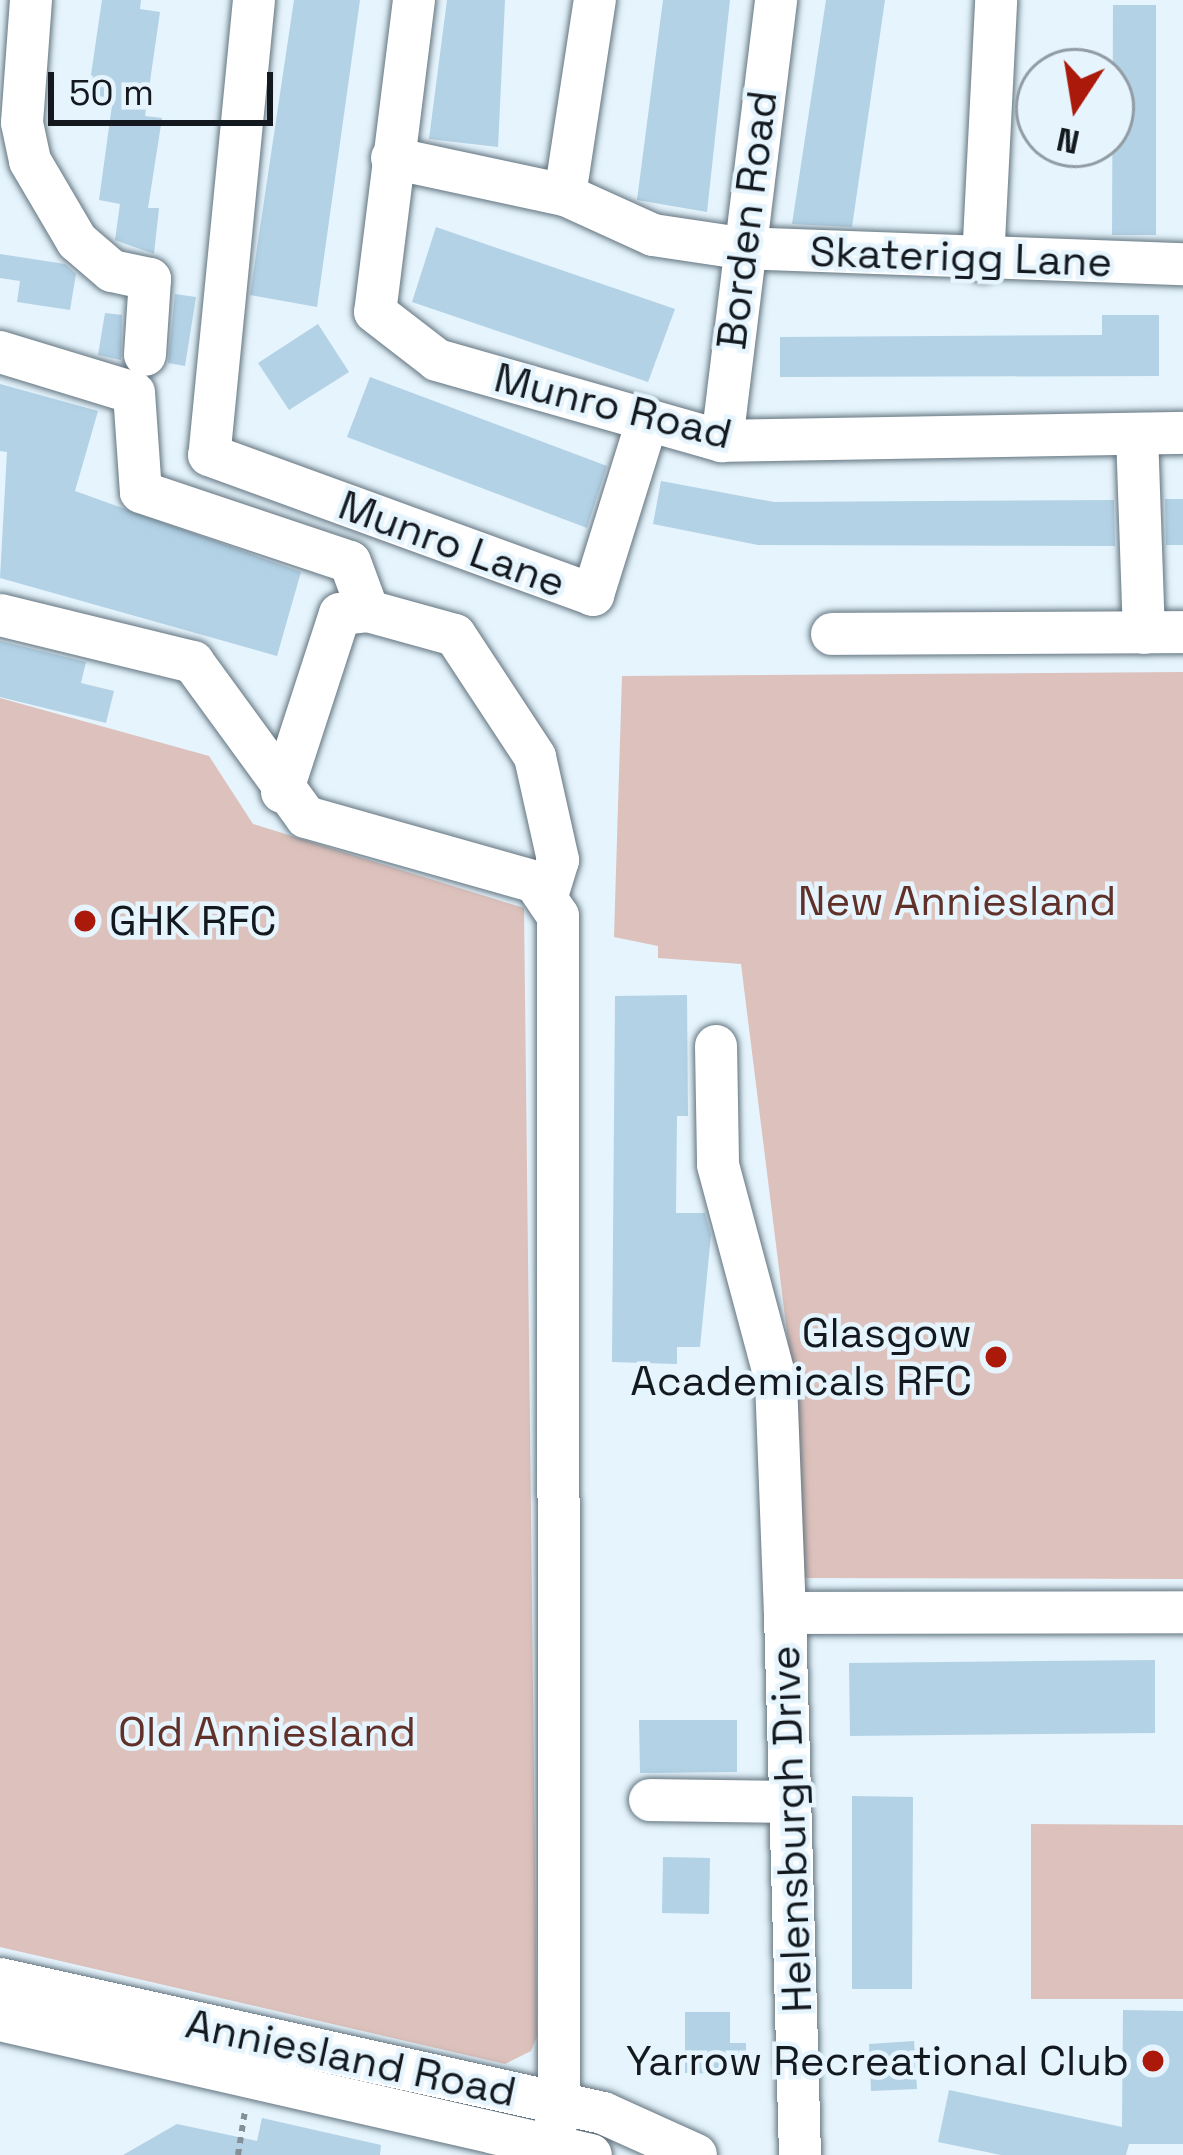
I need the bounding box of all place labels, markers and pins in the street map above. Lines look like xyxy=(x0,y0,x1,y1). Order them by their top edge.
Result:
place label: GHK RFC xyxy=(109,896,277,946)
marker: GHK RFC xyxy=(72,908,98,934)
place label: Glasgow Academicals RFC xyxy=(630,1308,972,1406)
marker: Glasgow Academicals RFC xyxy=(983,1344,1009,1370)
place label: Yarrow Recreational Club xyxy=(626,2036,1129,2086)
marker: Yarrow Recreational Club xyxy=(1140,2048,1166,2074)

